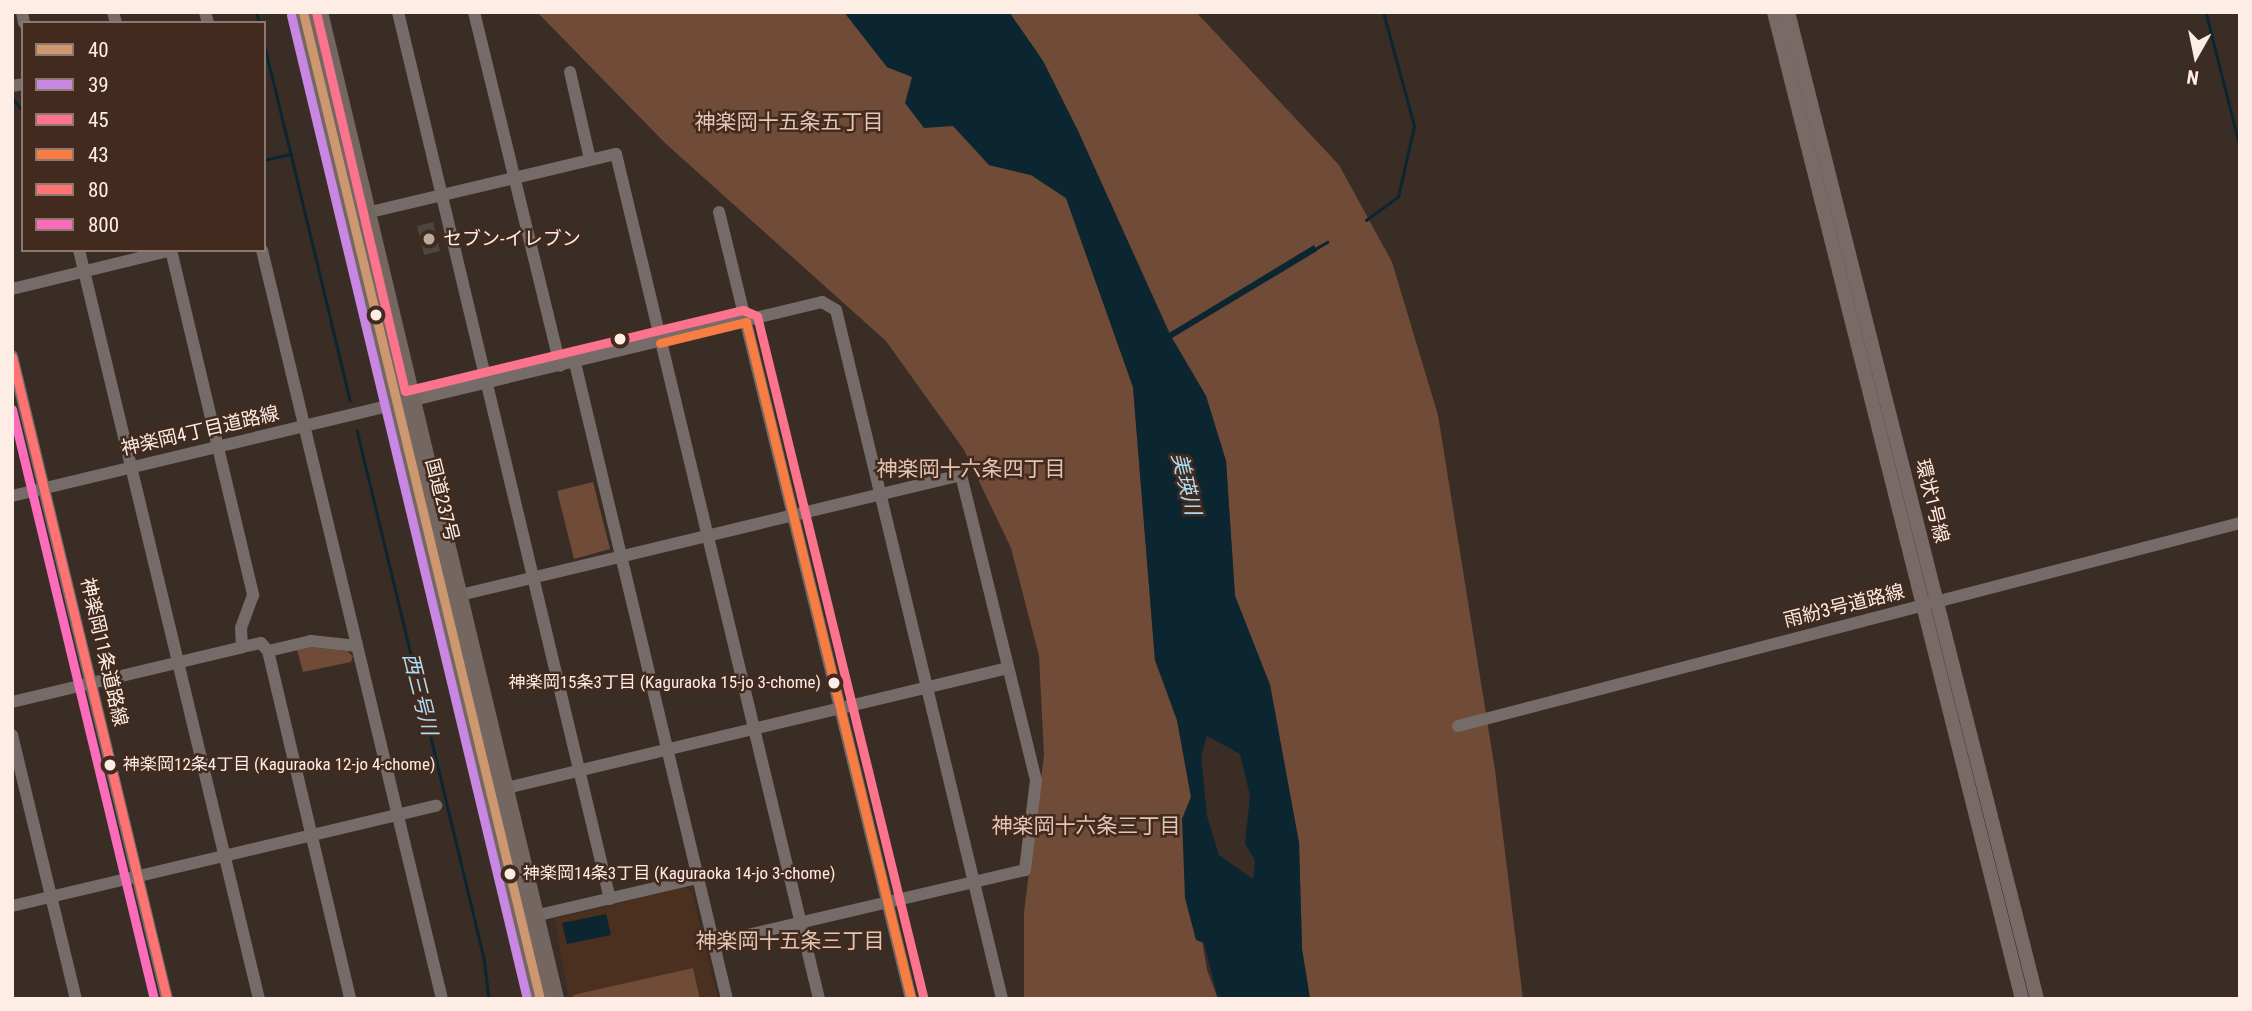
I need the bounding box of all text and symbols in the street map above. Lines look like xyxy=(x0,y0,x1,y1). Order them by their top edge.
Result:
legend xyxy=(21,21,266,252)
north arrow xyxy=(2161,21,2231,91)
text: 40 xyxy=(88,38,109,62)
text: N xyxy=(2185,65,2200,90)
text: 39 xyxy=(88,73,109,97)
text: 45 xyxy=(88,108,109,132)
district label: 神楽岡十五条五丁目 xyxy=(695,109,883,135)
text: 43 xyxy=(88,143,109,167)
text: 80 xyxy=(88,178,109,202)
text: 800 xyxy=(88,213,119,237)
place label: セブン-イレブン xyxy=(443,228,581,250)
marker: セブン-イレブン xyxy=(421,231,437,247)
unlabelled marker xyxy=(369,308,383,322)
unlabelled marker xyxy=(613,332,627,346)
street label: 神楽岡4丁目道路線 xyxy=(119,402,281,460)
water label: 美瑛川 xyxy=(1166,450,1206,518)
street label: 国道237号 xyxy=(421,456,463,544)
district label: 神楽岡十六条四丁目 xyxy=(877,456,1065,482)
street label: 環状1号線 xyxy=(1911,457,1953,545)
street label: 神楽岡11条道路線 xyxy=(76,576,132,728)
street label: 雨紛3号道路線 xyxy=(1781,580,1907,632)
water label: 西三号川 xyxy=(398,650,442,738)
place label: 神楽岡15条3丁目 (Kaguraoka 15-jo 3-chome) xyxy=(509,673,821,693)
marker: 神楽岡15条3丁目 (Kaguraoka 15-jo 3-chome) xyxy=(827,676,841,690)
place label: 神楽岡12条4丁目 (Kaguraoka 12-jo 4-chome) xyxy=(123,755,435,775)
marker: 神楽岡12条4丁目 (Kaguraoka 12-jo 4-chome) xyxy=(103,758,117,772)
district label: 神楽岡十六条三丁目 xyxy=(992,813,1180,839)
place label: 神楽岡14条3丁目 (Kaguraoka 14-jo 3-chome) xyxy=(523,864,835,884)
marker: 神楽岡14条3丁目 (Kaguraoka 14-jo 3-chome) xyxy=(503,867,517,881)
district label: 神楽岡十五条三丁目 xyxy=(696,928,884,954)

